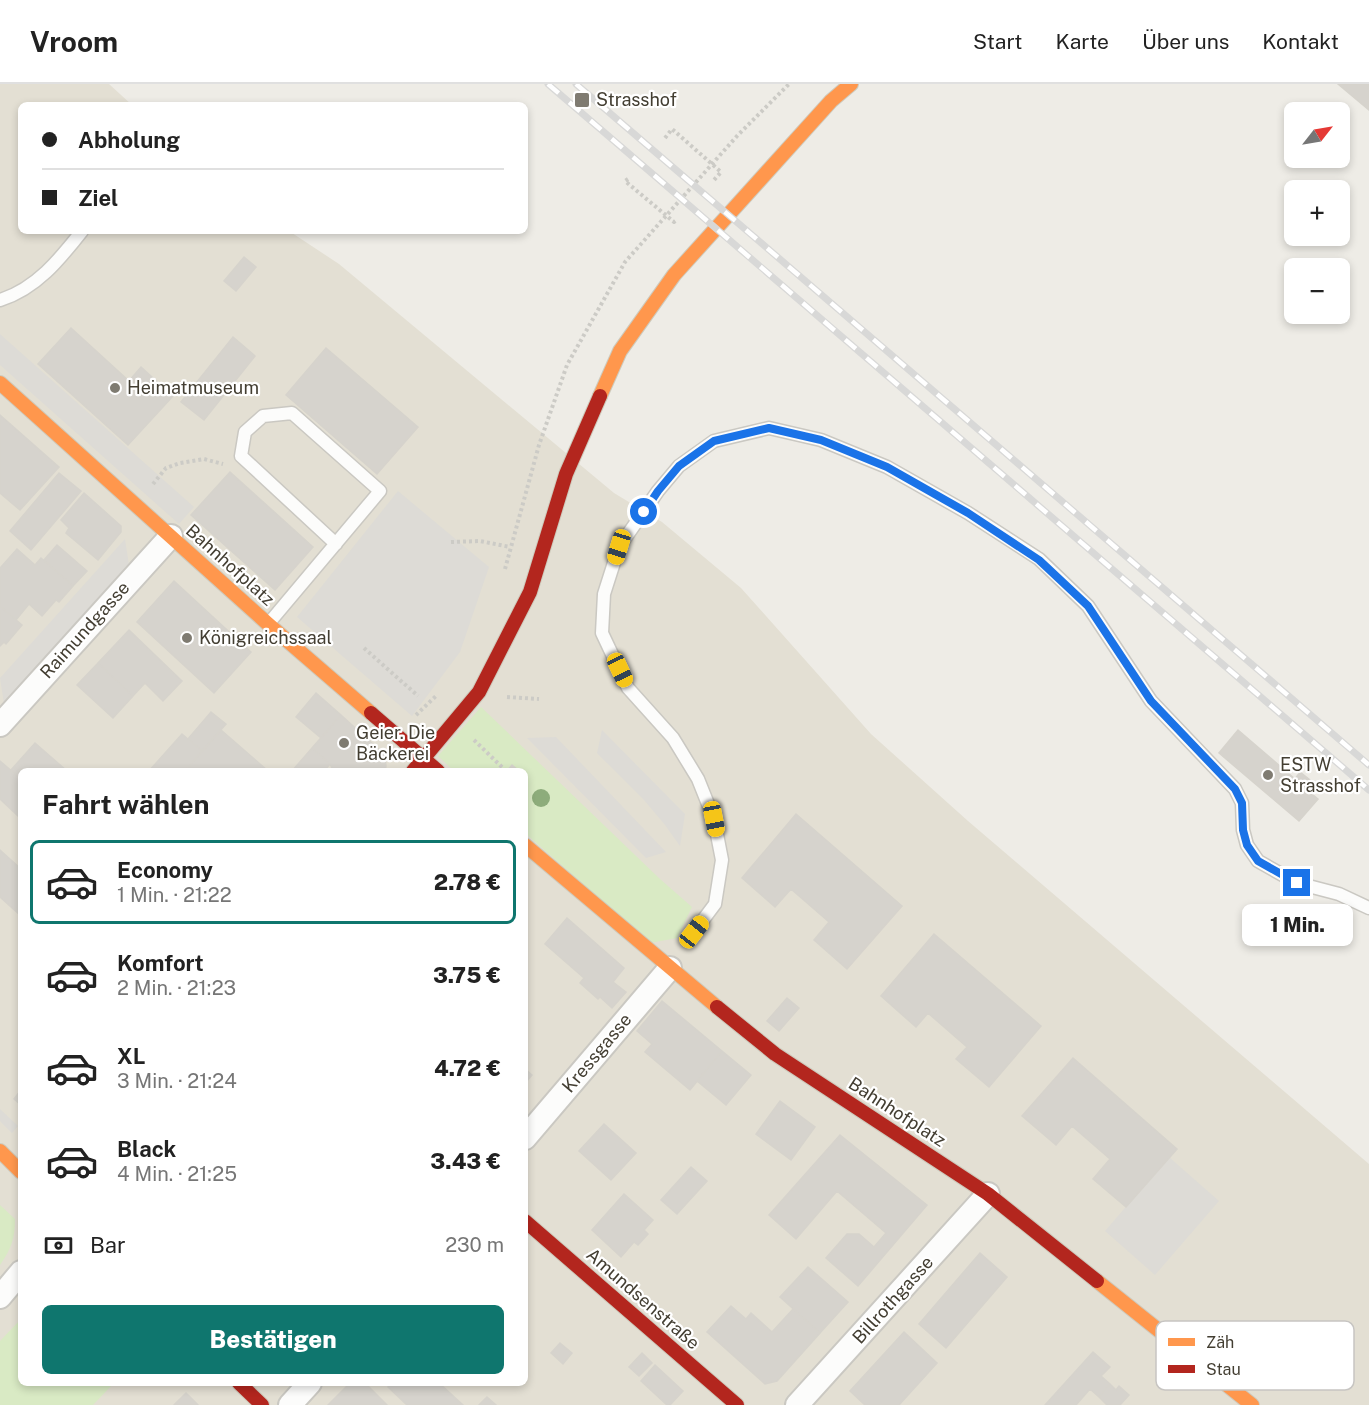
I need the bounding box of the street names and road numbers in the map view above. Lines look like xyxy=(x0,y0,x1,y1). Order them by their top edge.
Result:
street label: Bahnhofplatz xyxy=(182,520,279,610)
street label: Raimundgasse xyxy=(36,577,134,682)
street label: Kressgasse xyxy=(558,1009,636,1096)
street label: Bahnhofplatz xyxy=(845,1072,950,1151)
street label: Amundsenstraße xyxy=(582,1244,704,1353)
street label: Billrothgasse xyxy=(848,1252,937,1348)

